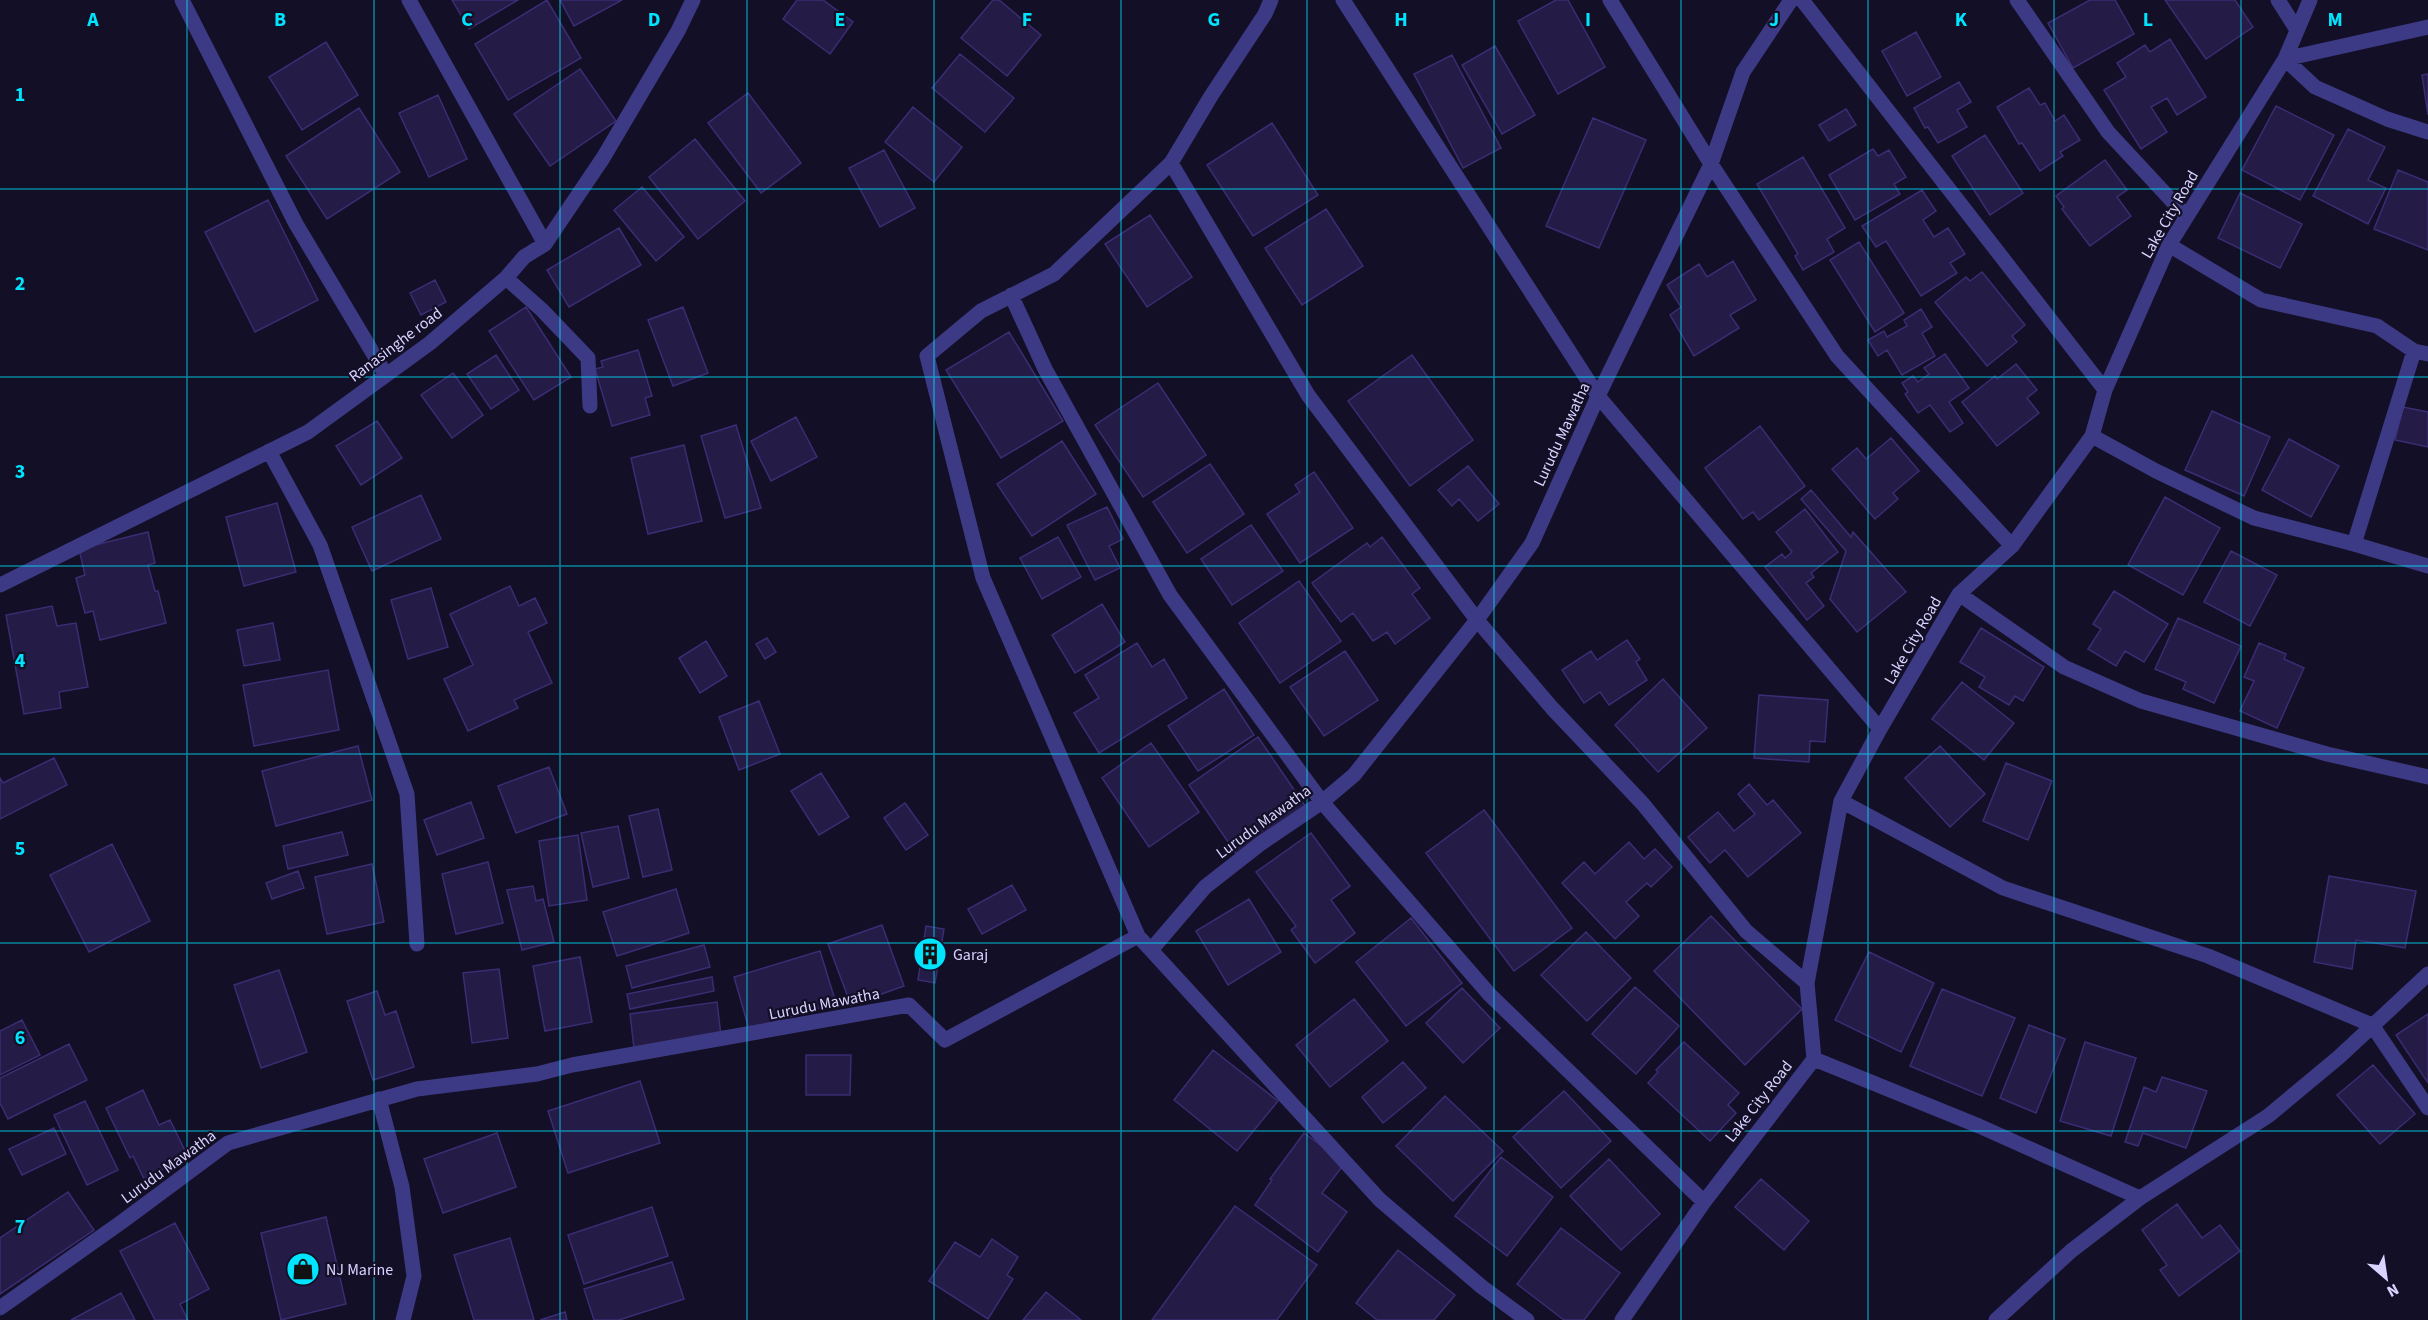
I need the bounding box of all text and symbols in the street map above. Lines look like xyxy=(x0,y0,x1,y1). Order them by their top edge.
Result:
text: A xyxy=(86,6,99,34)
text: B xyxy=(274,6,286,34)
text: C xyxy=(461,6,473,34)
text: D xyxy=(648,6,660,34)
text: E xyxy=(835,6,845,34)
text: F xyxy=(1022,6,1032,34)
text: G xyxy=(1208,6,1220,34)
text: H xyxy=(1394,6,1408,34)
text: I xyxy=(1585,6,1591,34)
text: J xyxy=(1769,6,1779,34)
text: K xyxy=(1955,6,1968,34)
text: L xyxy=(2143,6,2153,34)
text: M xyxy=(2327,6,2343,34)
text: 1 xyxy=(15,81,25,109)
street label: Lake City Road xyxy=(2136,167,2204,262)
text: 2 xyxy=(15,270,25,298)
street label: Ranasinghe road xyxy=(344,302,447,387)
street label: Lurudu Mawatha xyxy=(1528,379,1596,490)
text: 3 xyxy=(15,458,25,486)
street label: Lake City Road xyxy=(1879,593,1947,688)
text: 4 xyxy=(15,647,26,675)
street label: Lurudu Mawatha xyxy=(1212,780,1316,864)
text: 5 xyxy=(15,835,25,863)
building icon: Garaj xyxy=(912,936,948,972)
place label: Garaj xyxy=(953,944,988,966)
street label: Lurudu Mawatha xyxy=(767,982,881,1026)
text: 6 xyxy=(15,1024,25,1052)
street label: Lake City Road xyxy=(1720,1056,1798,1147)
street label: Lurudu Mawatha xyxy=(117,1125,221,1209)
text: 7 xyxy=(15,1213,25,1241)
north arrow xyxy=(2356,1248,2416,1308)
shop icon: NJ Marine xyxy=(285,1251,321,1287)
place label: NJ Marine xyxy=(326,1259,393,1281)
text: N xyxy=(2383,1278,2403,1302)

